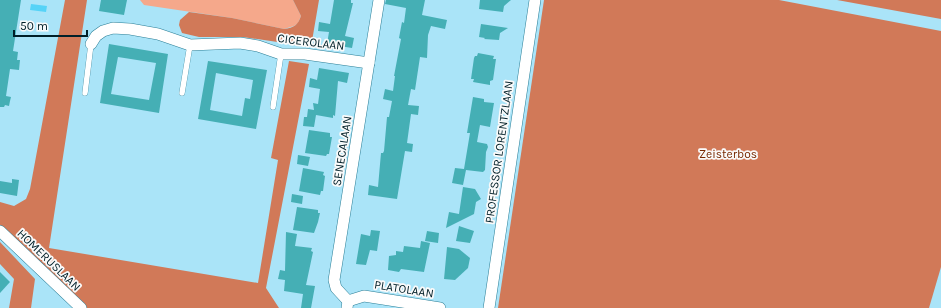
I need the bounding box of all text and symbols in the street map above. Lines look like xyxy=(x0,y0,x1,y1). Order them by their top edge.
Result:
scale bar xyxy=(14,12,87,38)
text: 50 m xyxy=(20,19,48,33)
street label: CICEROLAAN xyxy=(277,31,345,53)
street label: PROFESSOR LORENTZLAAN xyxy=(482,80,516,224)
street label: SENECALAAN xyxy=(330,115,354,187)
park label: Zeisterbos xyxy=(699,147,757,161)
street label: HOMERUSLAAN xyxy=(14,226,84,294)
street label: PLATOLAAN xyxy=(373,277,435,301)

